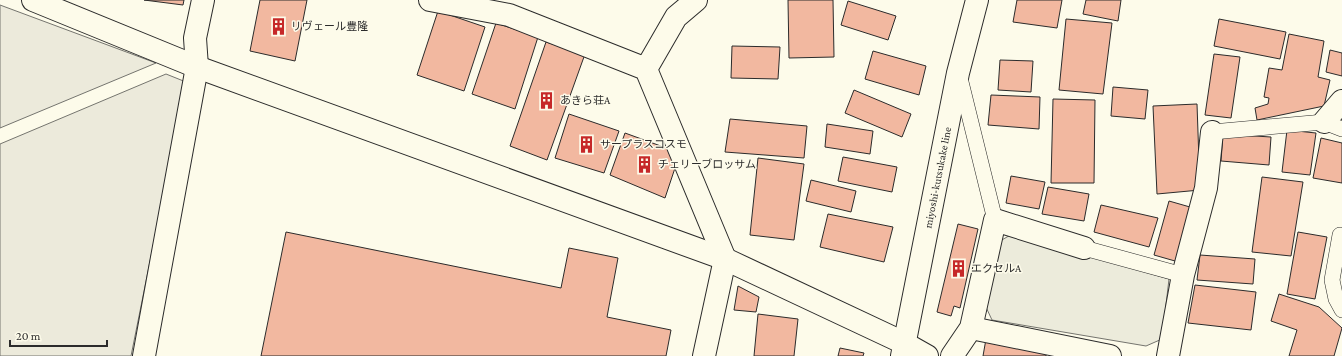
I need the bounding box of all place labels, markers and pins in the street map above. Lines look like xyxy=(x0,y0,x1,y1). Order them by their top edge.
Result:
building icon: リヴェール豊隆 xyxy=(268,16,288,36)
place label: リヴェール豊隆 xyxy=(291,20,368,32)
building icon: あきら荘A xyxy=(537,90,557,110)
place label: あきら荘A xyxy=(560,94,611,106)
building icon: サープラスコスモ xyxy=(577,134,597,154)
place label: サープラスコスモ xyxy=(600,138,687,150)
building icon: チェリーブロッサム xyxy=(635,154,655,174)
place label: チェリーブロッサム xyxy=(658,158,756,170)
building icon: エクセルA xyxy=(948,258,968,278)
place label: エクセルA xyxy=(971,262,1022,274)

